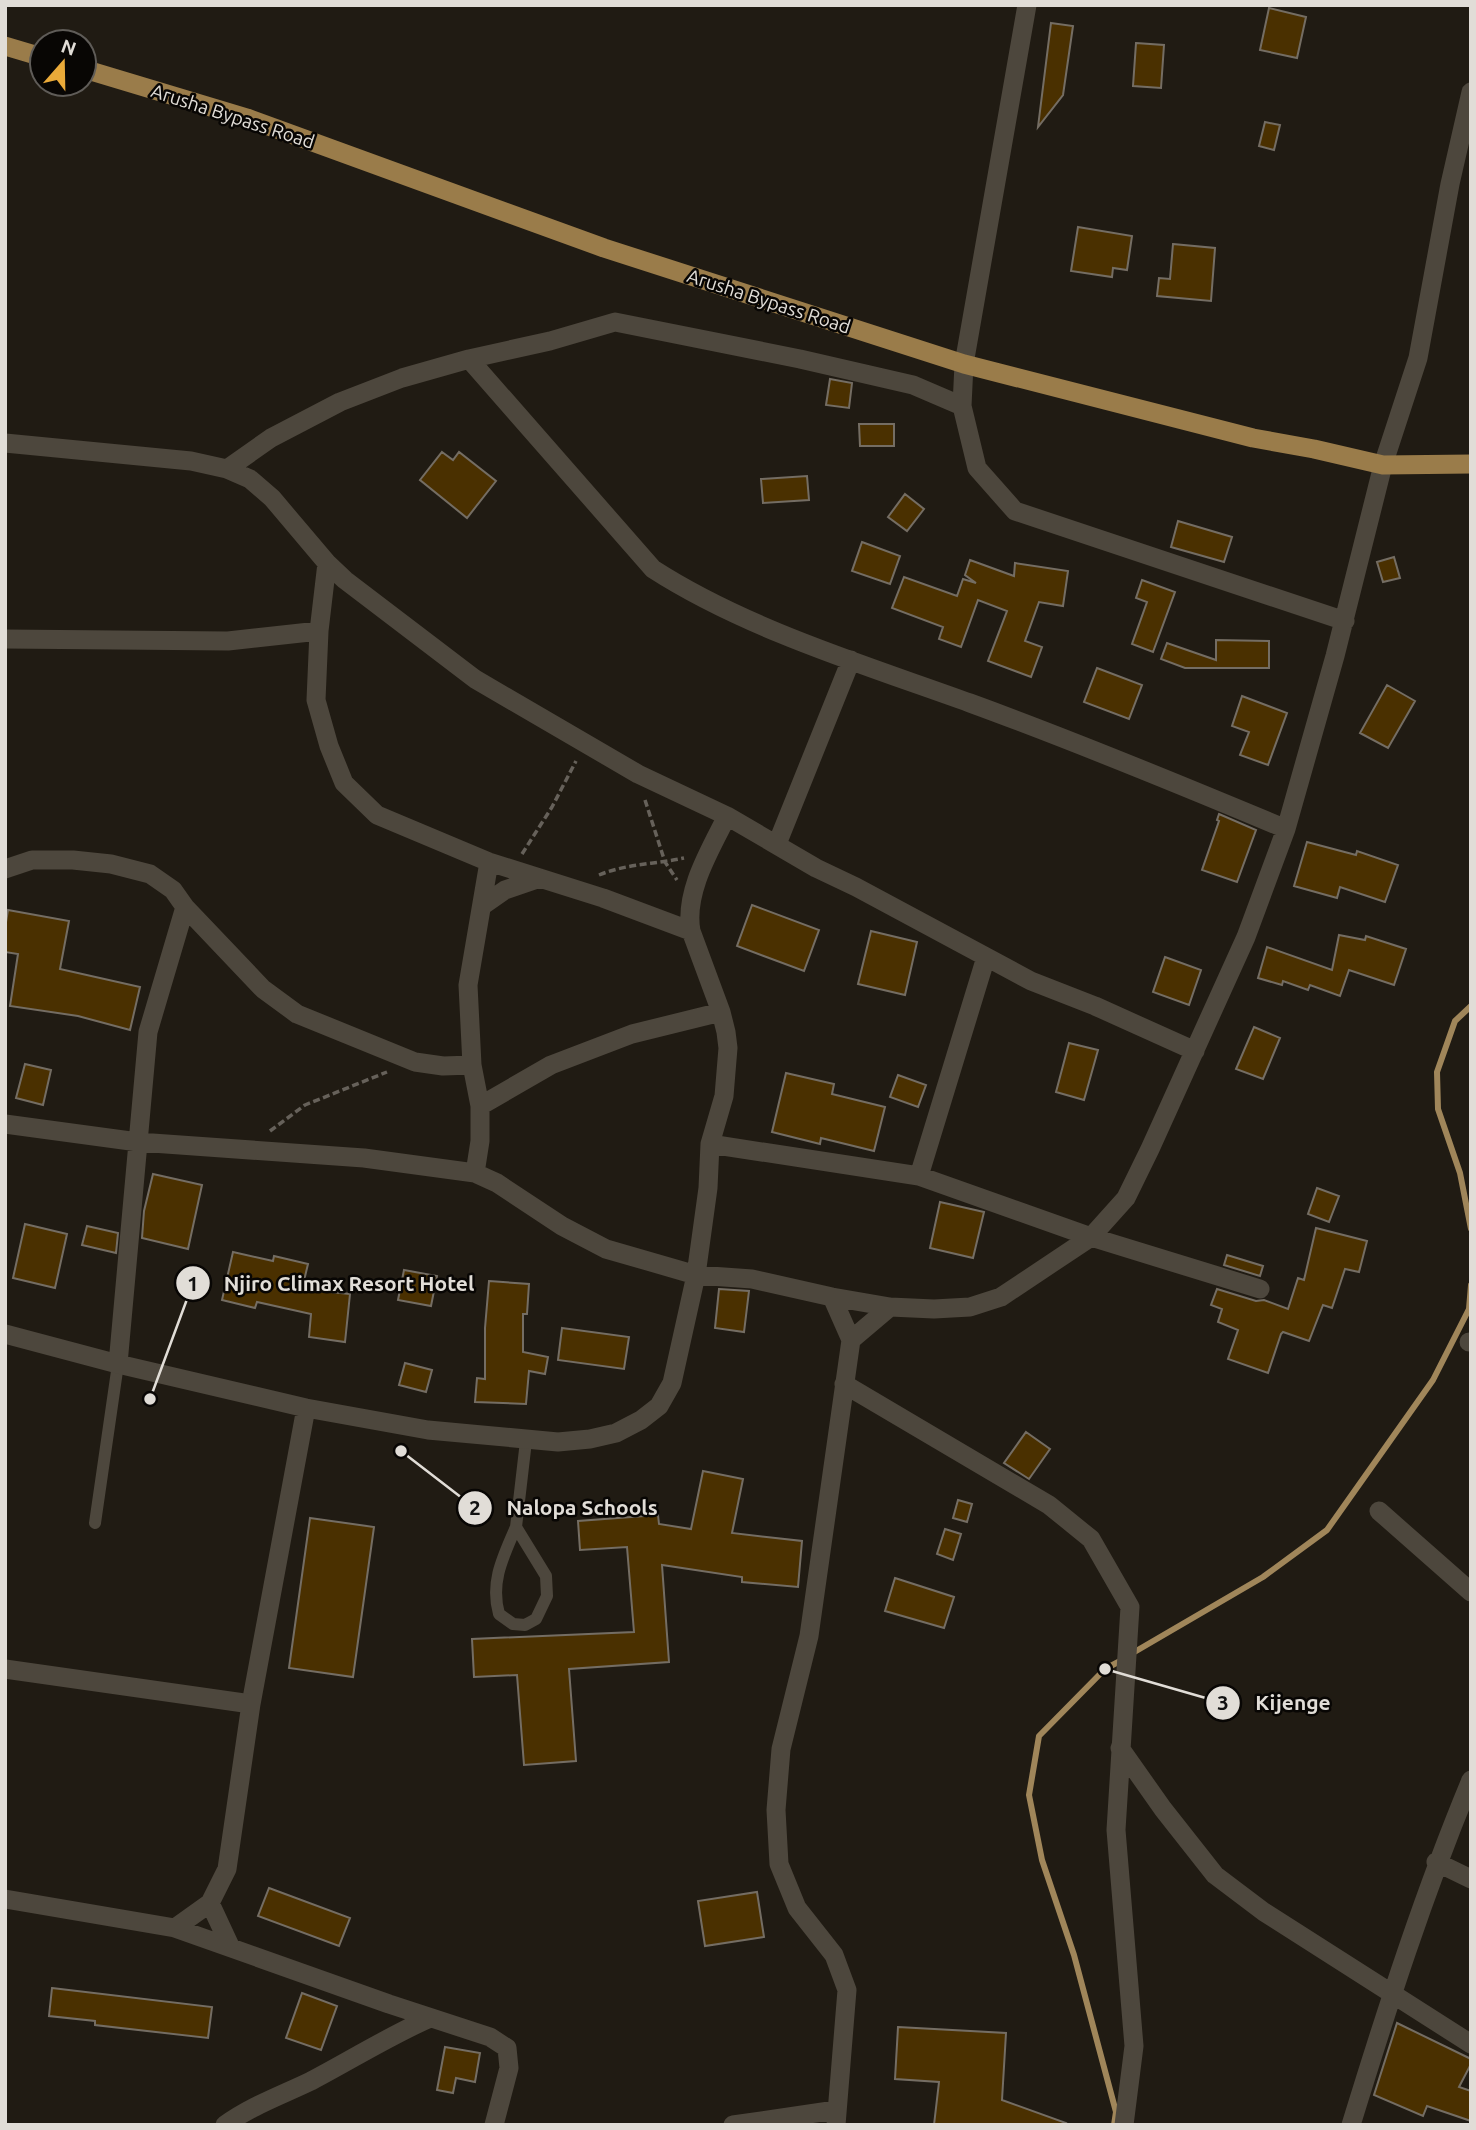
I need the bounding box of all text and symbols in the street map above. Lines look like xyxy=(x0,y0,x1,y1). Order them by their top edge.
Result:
north arrow xyxy=(28,28,98,98)
text: N xyxy=(58,34,79,60)
street label: Arusha Bypass Road xyxy=(149,79,317,153)
street label: Arusha Bypass Road xyxy=(685,264,853,338)
callout: Njiro Climax Resort Hotel xyxy=(175,1262,489,1304)
text: 1 xyxy=(187,1271,199,1295)
text: Njiro Climax Resort Hotel xyxy=(224,1271,474,1295)
callout: Nalopa Schools xyxy=(457,1487,672,1529)
text: 2 xyxy=(469,1495,481,1519)
text: Nalopa Schools xyxy=(506,1495,658,1519)
callout: Kijenge xyxy=(1206,1682,1344,1724)
text: 3 xyxy=(1217,1690,1229,1714)
text: Kijenge xyxy=(1255,1690,1331,1714)

